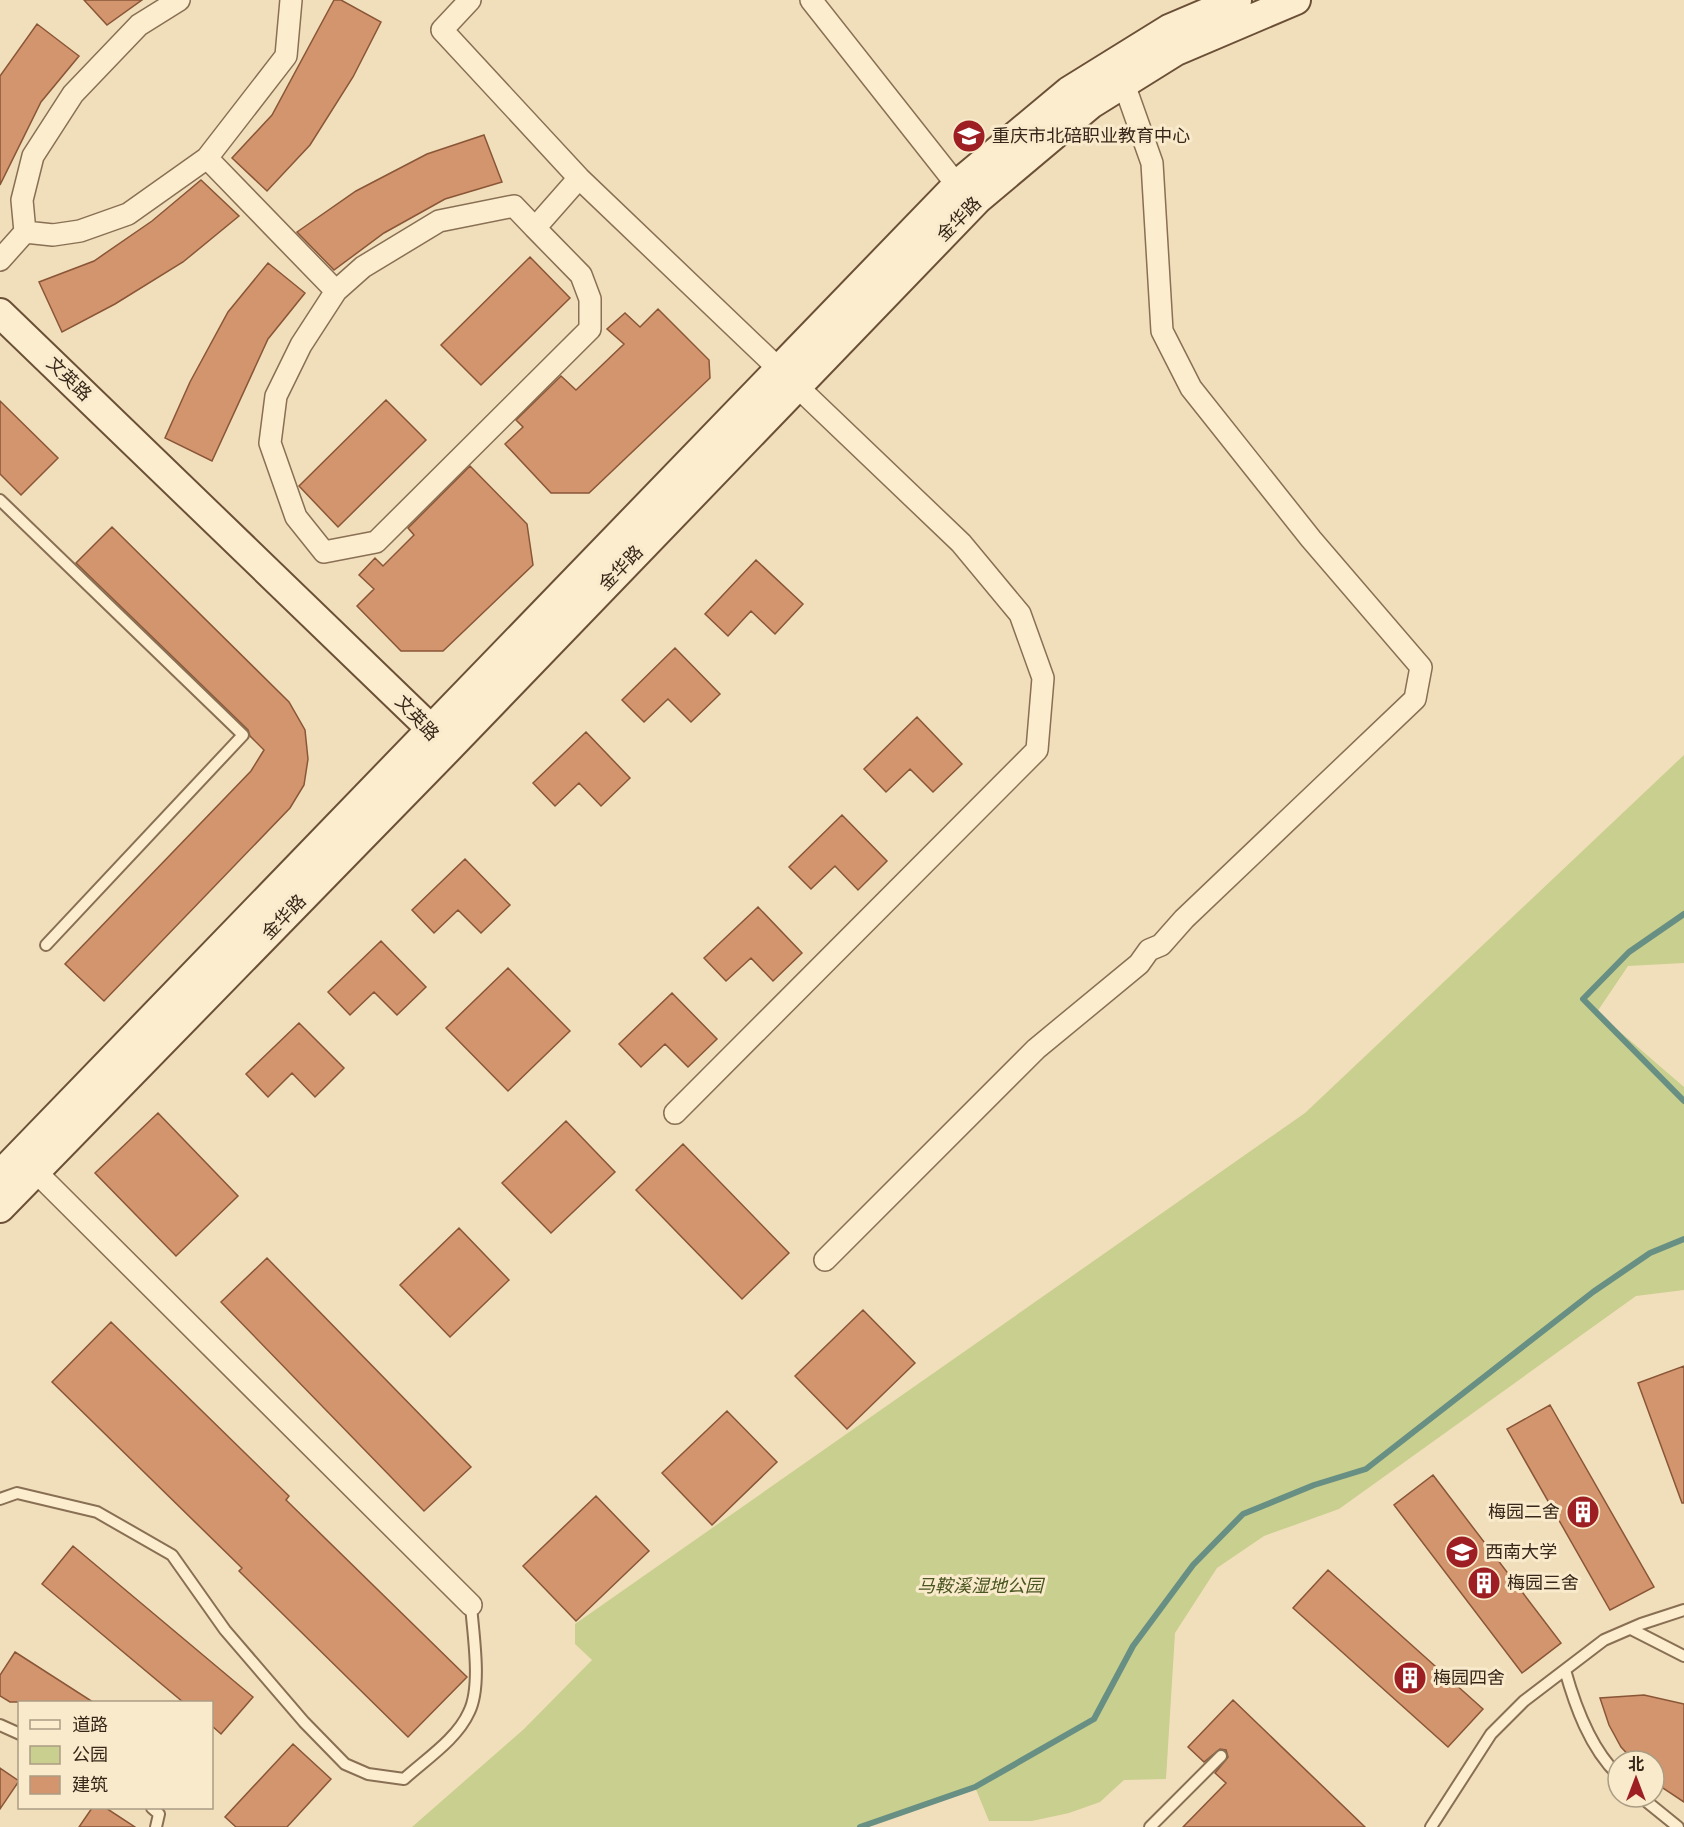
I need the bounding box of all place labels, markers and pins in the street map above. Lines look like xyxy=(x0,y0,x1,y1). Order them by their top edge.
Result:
school or university icon: 重庆市北碚职业教育中心 xyxy=(951,118,987,154)
place label: 重庆市北碚职业教育中心 xyxy=(992,123,1190,147)
building icon: 梅园二舍 xyxy=(1565,1494,1601,1530)
place label: 梅园二舍 xyxy=(1488,1499,1560,1523)
school or university icon: 西南大学 xyxy=(1444,1534,1480,1570)
place label: 西南大学 xyxy=(1485,1539,1557,1563)
building icon: 梅园三舍 xyxy=(1466,1565,1502,1601)
place label: 梅园三舍 xyxy=(1507,1570,1579,1594)
building icon: 梅园四舍 xyxy=(1392,1660,1428,1696)
place label: 梅园四舍 xyxy=(1433,1665,1505,1689)

